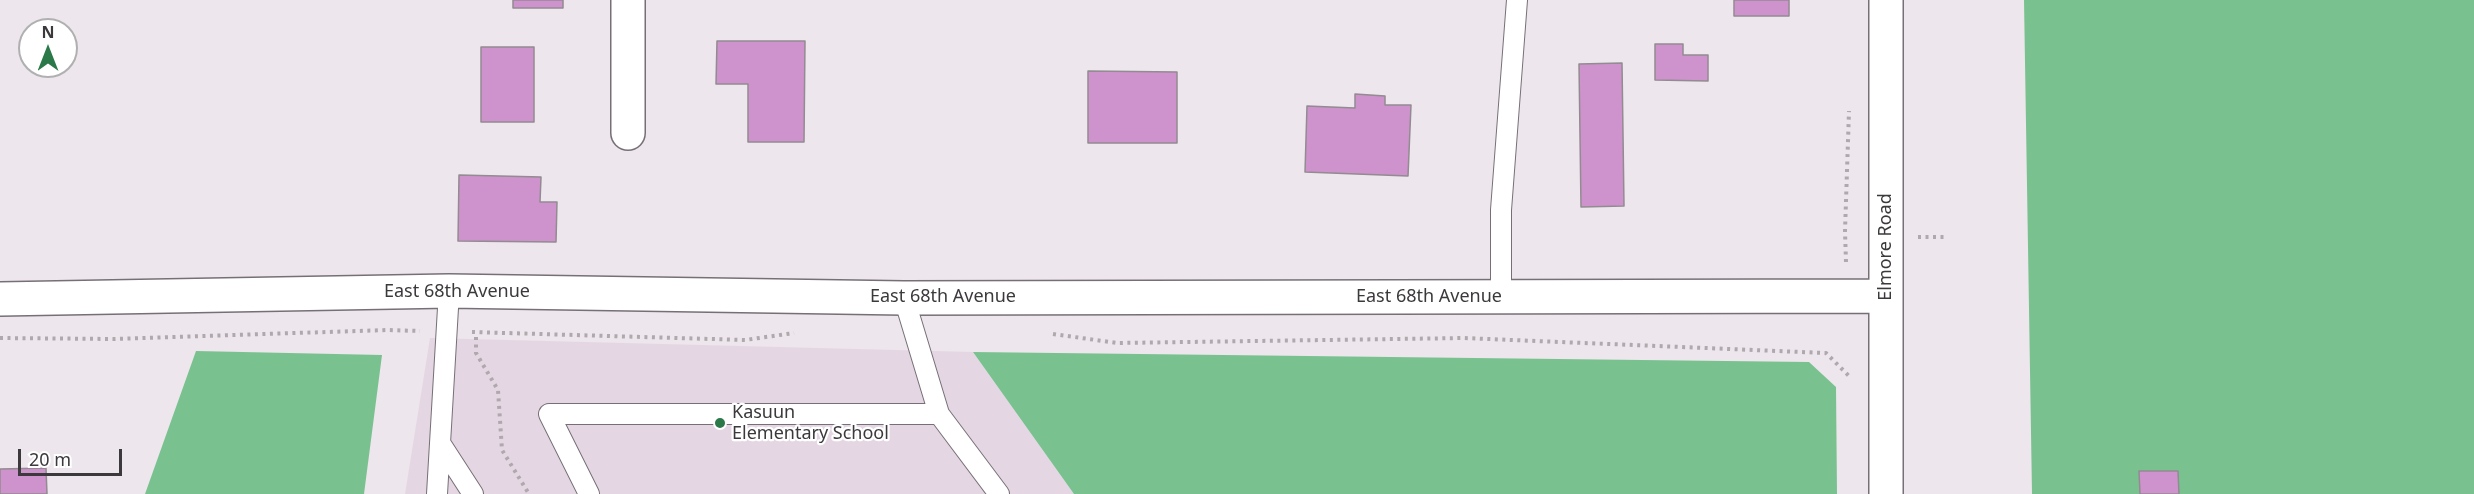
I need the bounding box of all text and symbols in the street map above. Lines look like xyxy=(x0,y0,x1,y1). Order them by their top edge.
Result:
north arrow xyxy=(18,18,78,78)
text: N xyxy=(41,21,55,43)
street label: Elmore Road xyxy=(1875,193,1897,301)
street label: East 68th Avenue xyxy=(384,281,530,303)
street label: East 68th Avenue xyxy=(870,286,1016,308)
street label: East 68th Avenue xyxy=(1356,286,1502,308)
place label: Kasuun Elementary School xyxy=(732,402,889,444)
marker: Kasuun Elementary School xyxy=(713,416,727,430)
scale bar xyxy=(21,437,124,475)
text: 20 m xyxy=(29,447,71,471)

